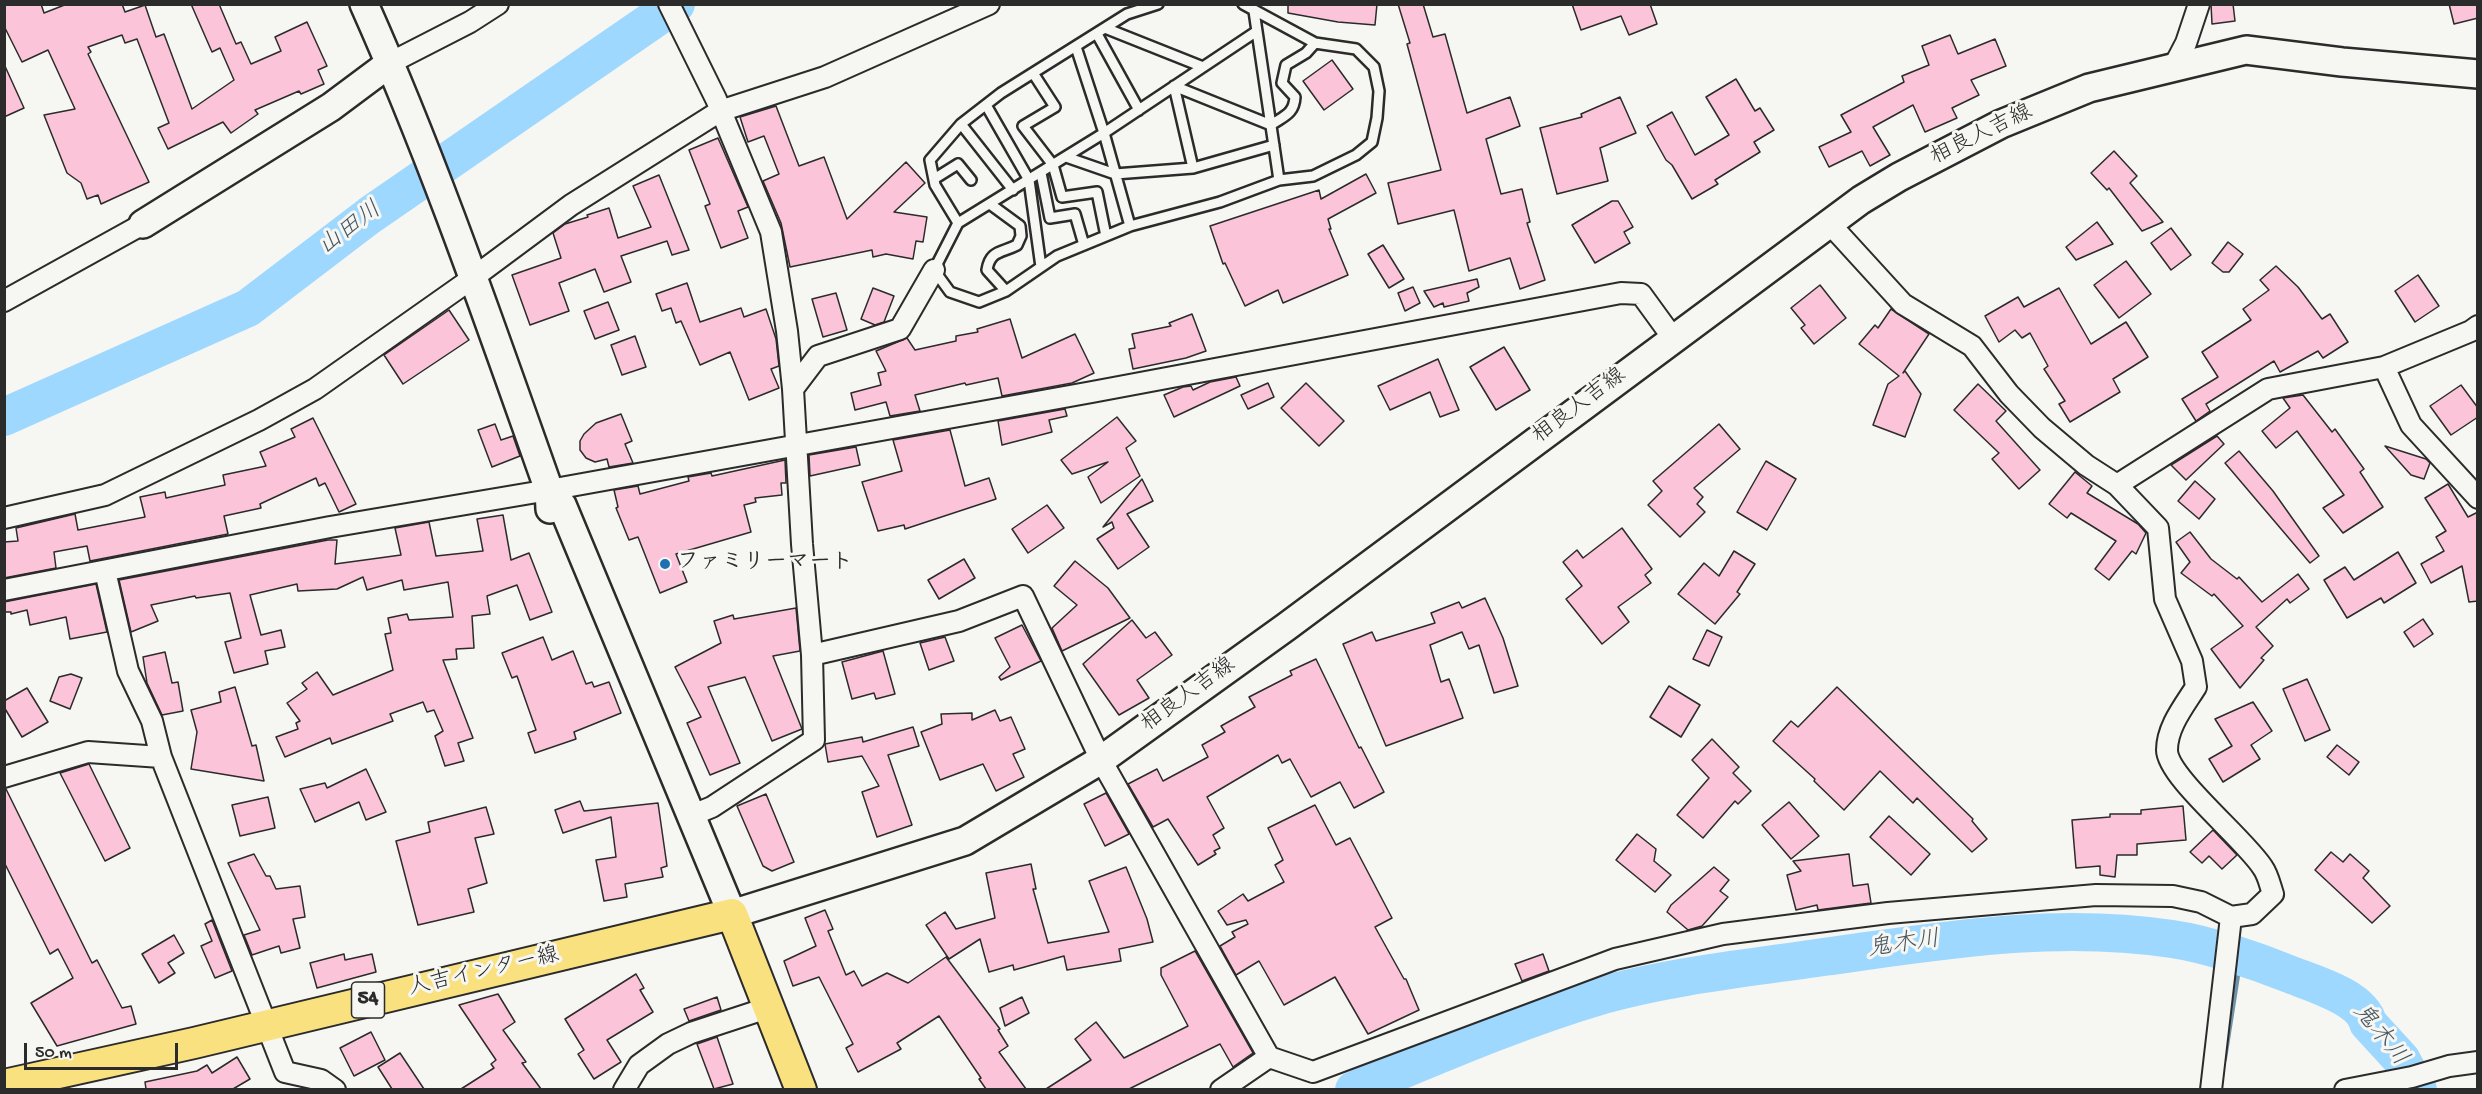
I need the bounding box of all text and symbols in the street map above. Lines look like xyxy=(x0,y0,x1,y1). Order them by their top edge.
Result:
street label: 相良人吉線 xyxy=(1927,100,2037,172)
water label: 山田川 xyxy=(314,197,388,263)
street label: 相良人吉線 xyxy=(1528,363,1632,451)
place label: ファミリーマート xyxy=(677,551,853,577)
marker: ファミリーマート xyxy=(658,557,672,571)
street label: 相良人吉線 xyxy=(1137,653,1241,739)
water label: 鬼木川 xyxy=(1866,927,1942,965)
street label: 人吉インター線 xyxy=(406,943,562,1003)
road number: 54 xyxy=(352,982,385,1018)
water label: 鬼木川 xyxy=(2345,999,2413,1073)
scale bar xyxy=(27,1031,182,1069)
text: 50 m xyxy=(35,1043,72,1064)

